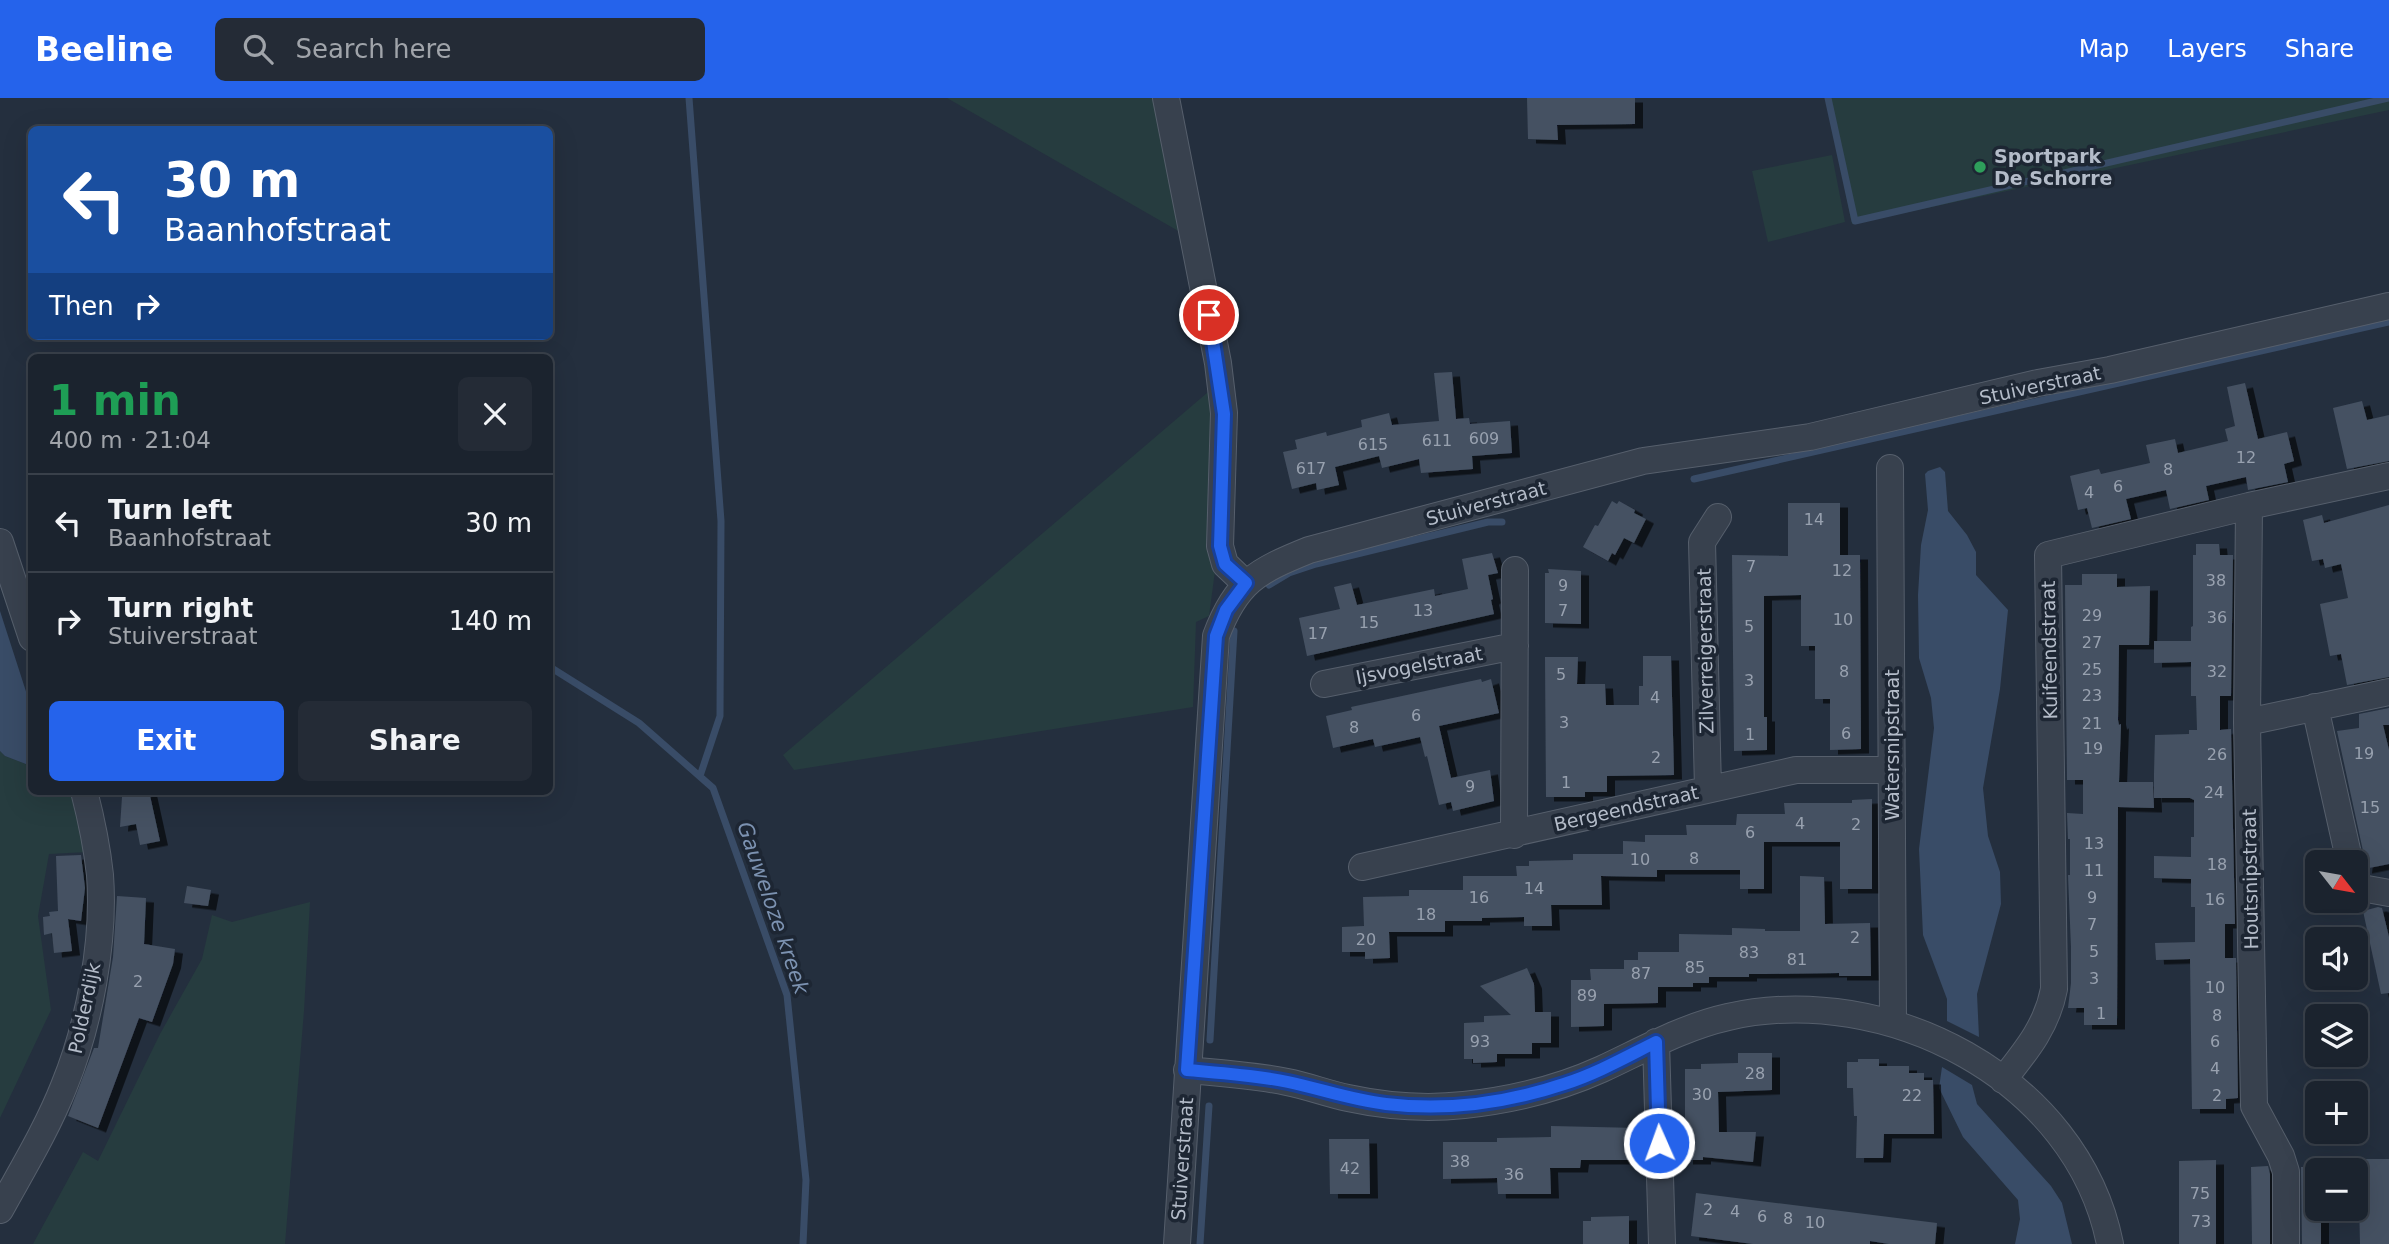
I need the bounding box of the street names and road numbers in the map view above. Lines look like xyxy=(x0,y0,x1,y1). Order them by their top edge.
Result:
street label: Stuiverstraat xyxy=(1977,361,2103,409)
street label: Stuiverstraat xyxy=(1424,476,1548,530)
street label: Zilverreigerstraat xyxy=(1693,568,1717,734)
street label: Kuifeendstraat xyxy=(2037,580,2061,720)
street label: Ijsvogelstraat xyxy=(1354,642,1484,688)
street label: Watersnipstraat xyxy=(1881,669,1903,821)
street label: Bergeendstraat xyxy=(1552,781,1700,835)
street label: Houtsnipstraat xyxy=(2238,809,2262,949)
street label: Polderdijk xyxy=(64,960,104,1056)
street label: Stuiverstraat xyxy=(1167,1097,1197,1221)

